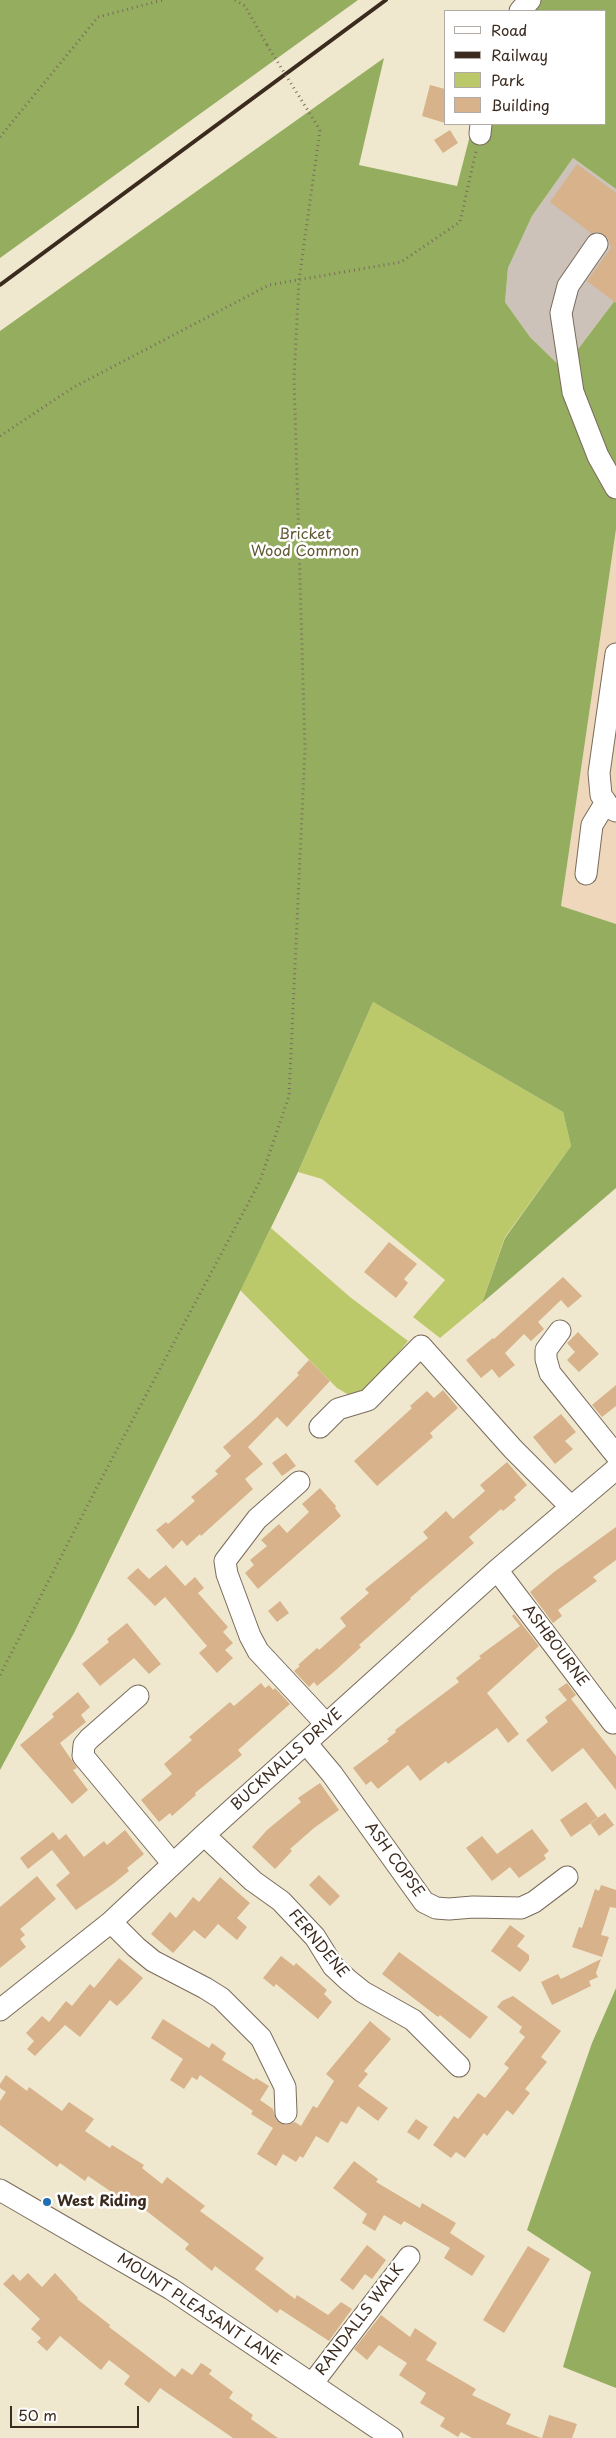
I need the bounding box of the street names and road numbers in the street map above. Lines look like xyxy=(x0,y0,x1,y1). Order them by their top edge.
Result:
street label: ASHBOURNE xyxy=(518,1602,592,1690)
street label: BUCKNALLS DRIVE xyxy=(228,1705,346,1815)
street label: ASH COPSE xyxy=(361,1819,427,1901)
street label: FERNDENE xyxy=(284,1906,352,1982)
street label: MOUNT PLEASANT LANE xyxy=(114,2250,284,2370)
street label: RANDALLS WALK xyxy=(312,2261,408,2379)

